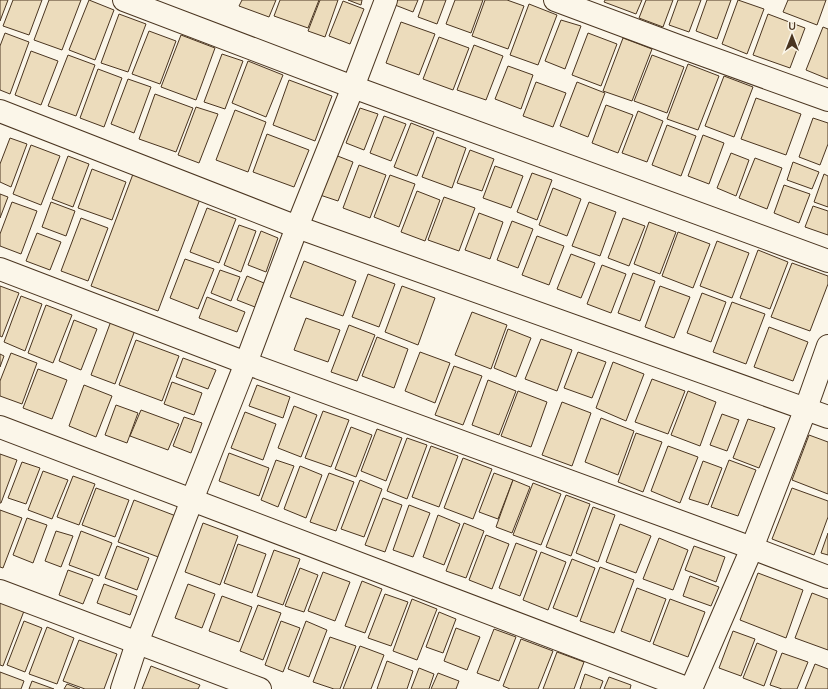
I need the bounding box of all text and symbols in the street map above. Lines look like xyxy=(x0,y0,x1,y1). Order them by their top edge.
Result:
north arrow xyxy=(772,16,812,56)
text: U xyxy=(788,19,796,33)

